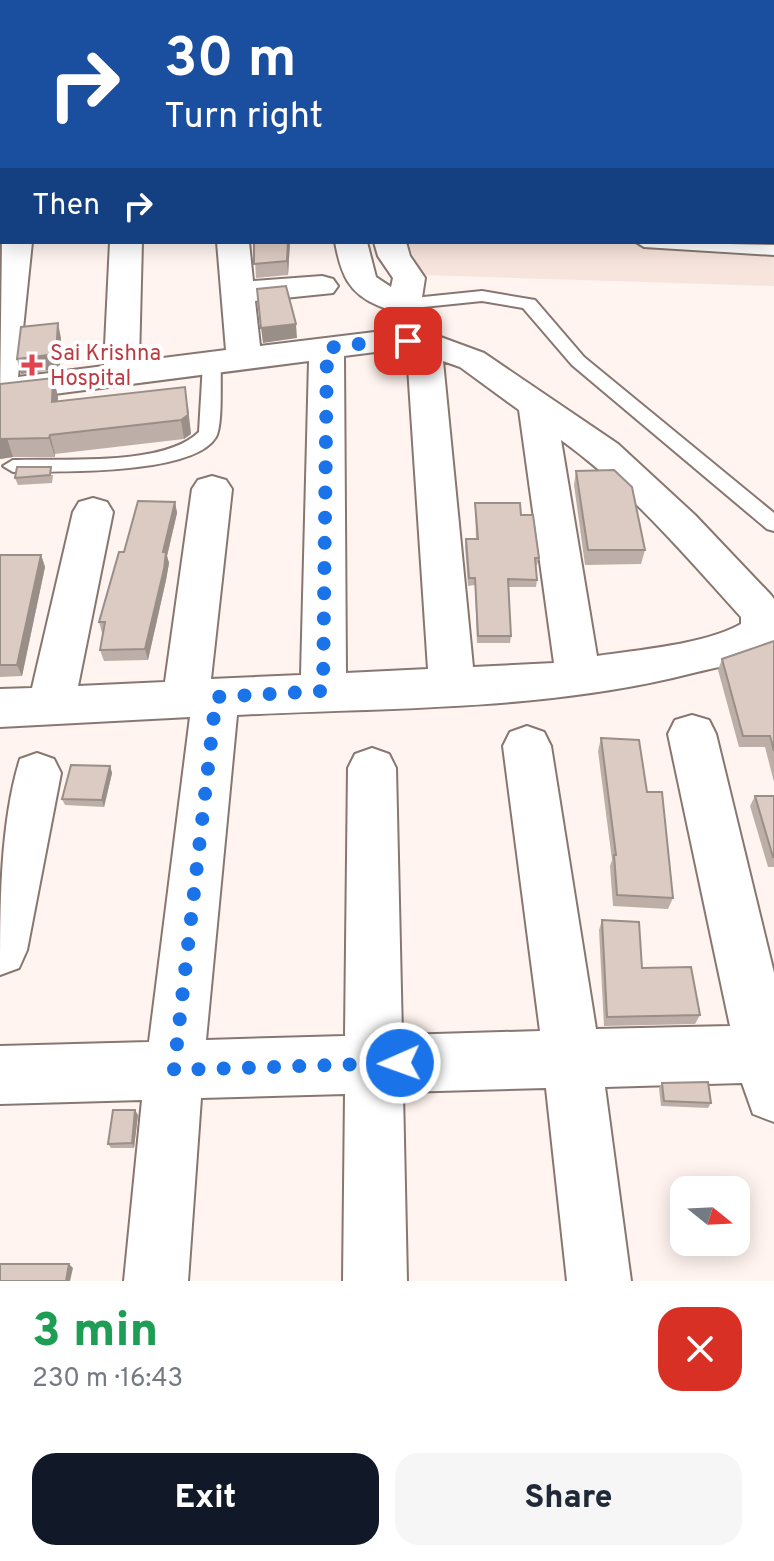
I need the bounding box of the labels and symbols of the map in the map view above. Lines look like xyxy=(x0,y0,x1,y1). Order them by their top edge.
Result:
pin xyxy=(374,307,442,375)
place label: Sai Krishna Hospital xyxy=(50,341,161,393)
marker: Sai Krishna Hospital xyxy=(21,354,43,376)
position arrow xyxy=(358,1021,442,1105)
north arrow xyxy=(670,1176,750,1256)

